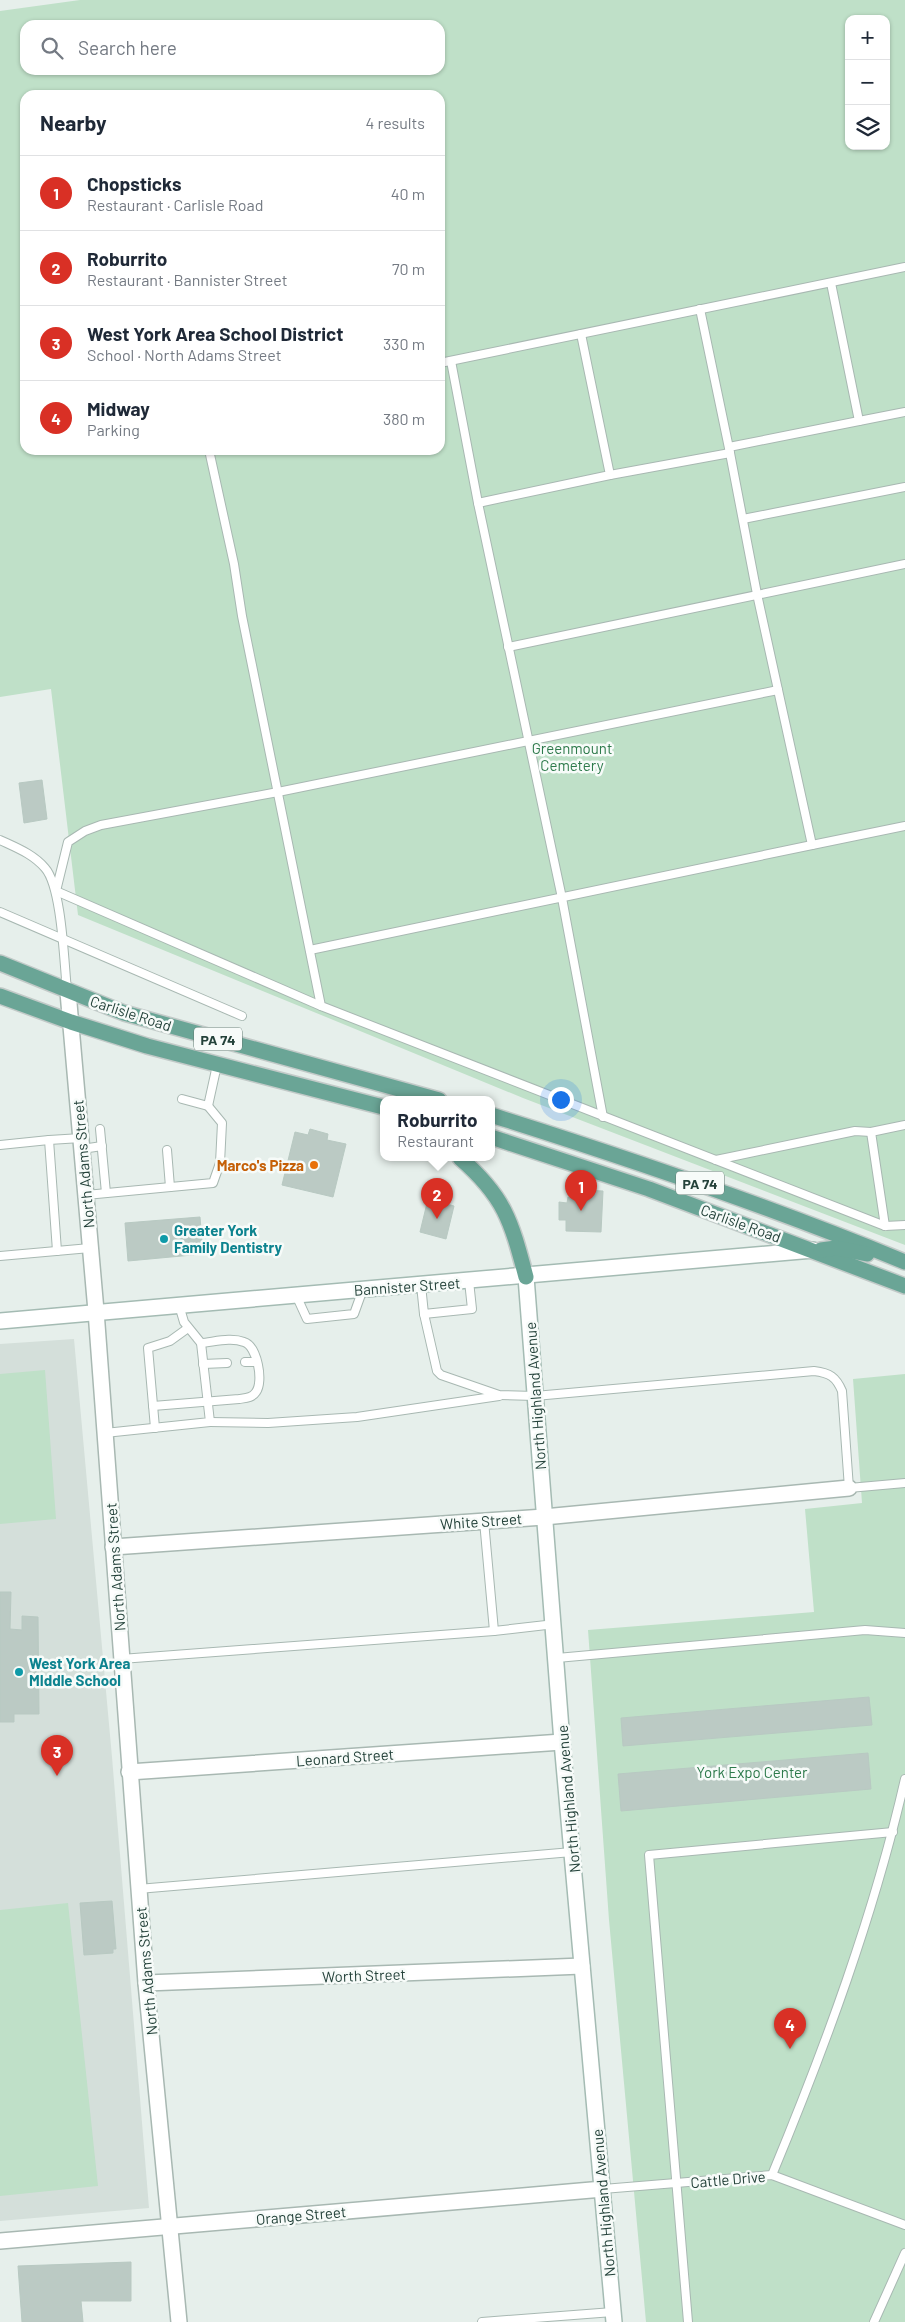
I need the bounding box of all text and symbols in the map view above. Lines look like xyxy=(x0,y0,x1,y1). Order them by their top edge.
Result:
map controls xyxy=(845,15,890,150)
button: + xyxy=(845,15,890,60)
search box xyxy=(20,20,445,75)
icon: search xyxy=(38,34,66,62)
text: Search here xyxy=(78,36,177,59)
button: − xyxy=(845,60,890,105)
button: layers xyxy=(845,105,890,150)
text: Nearby xyxy=(40,110,106,135)
text: 4 results xyxy=(365,113,425,132)
text: Chopsticks xyxy=(87,172,182,195)
text: 1 xyxy=(53,184,59,203)
text: 40 m xyxy=(391,184,425,203)
text: Restaurant · Carlisle Road xyxy=(87,195,263,214)
text: Roburrito xyxy=(87,247,167,270)
text: 2 xyxy=(52,259,60,278)
text: 70 m xyxy=(392,259,425,278)
text: Restaurant · Bannister Street xyxy=(87,270,288,289)
text: West York Area School District xyxy=(87,322,343,345)
text: 3 xyxy=(52,334,60,353)
text: 330 m xyxy=(383,334,425,353)
text: School · North Adams Street xyxy=(87,345,282,364)
text: Midway xyxy=(87,397,150,420)
text: 4 xyxy=(51,409,61,428)
text: 380 m xyxy=(383,409,425,428)
text: Parking xyxy=(87,420,140,439)
park label: Greenmount Cemetery xyxy=(532,739,612,774)
street label: Carlisle Road xyxy=(88,991,174,1035)
road number: PA 74 xyxy=(194,1028,242,1050)
your location xyxy=(548,1087,574,1113)
popup xyxy=(380,1096,495,1161)
street label: North Adams Street xyxy=(68,1099,98,1229)
text: Roburrito xyxy=(397,1108,478,1131)
text: Restaurant xyxy=(397,1131,474,1150)
place label: Marco's Pizza xyxy=(217,1156,304,1174)
marker: Marco's Pizza xyxy=(308,1159,320,1171)
pin: 1 xyxy=(565,1170,597,1211)
road number: PA 74 xyxy=(676,1172,724,1194)
pin: 2 xyxy=(421,1178,453,1219)
street label: Carlisle Road xyxy=(698,1200,784,1246)
place label: Greater York Family Dentistry xyxy=(174,1221,282,1256)
marker: Greater York Family Dentistry xyxy=(158,1233,170,1245)
street label: Bannister Street xyxy=(353,1273,461,1299)
street label: North Highland Avenue xyxy=(521,1321,549,1471)
street label: North Adams Street xyxy=(102,1502,128,1632)
street label: White Street xyxy=(439,1509,523,1533)
place label: West York Area MIddle School xyxy=(29,1654,130,1689)
marker: West York Area MIddle School xyxy=(13,1666,25,1678)
street label: North Highland Avenue xyxy=(553,1724,583,1874)
pin: 3 xyxy=(41,1735,73,1776)
street label: Leonard Street xyxy=(296,1745,394,1769)
park label: York Expo Center xyxy=(696,1763,808,1781)
street label: North Adams Street xyxy=(131,1906,161,2036)
street label: Worth Street xyxy=(322,1965,406,1985)
pin: 4 xyxy=(774,2008,806,2049)
street label: North Highland Avenue xyxy=(588,2128,618,2278)
street label: Cattle Drive xyxy=(690,2167,766,2191)
street label: Orange Street xyxy=(255,2202,347,2228)

